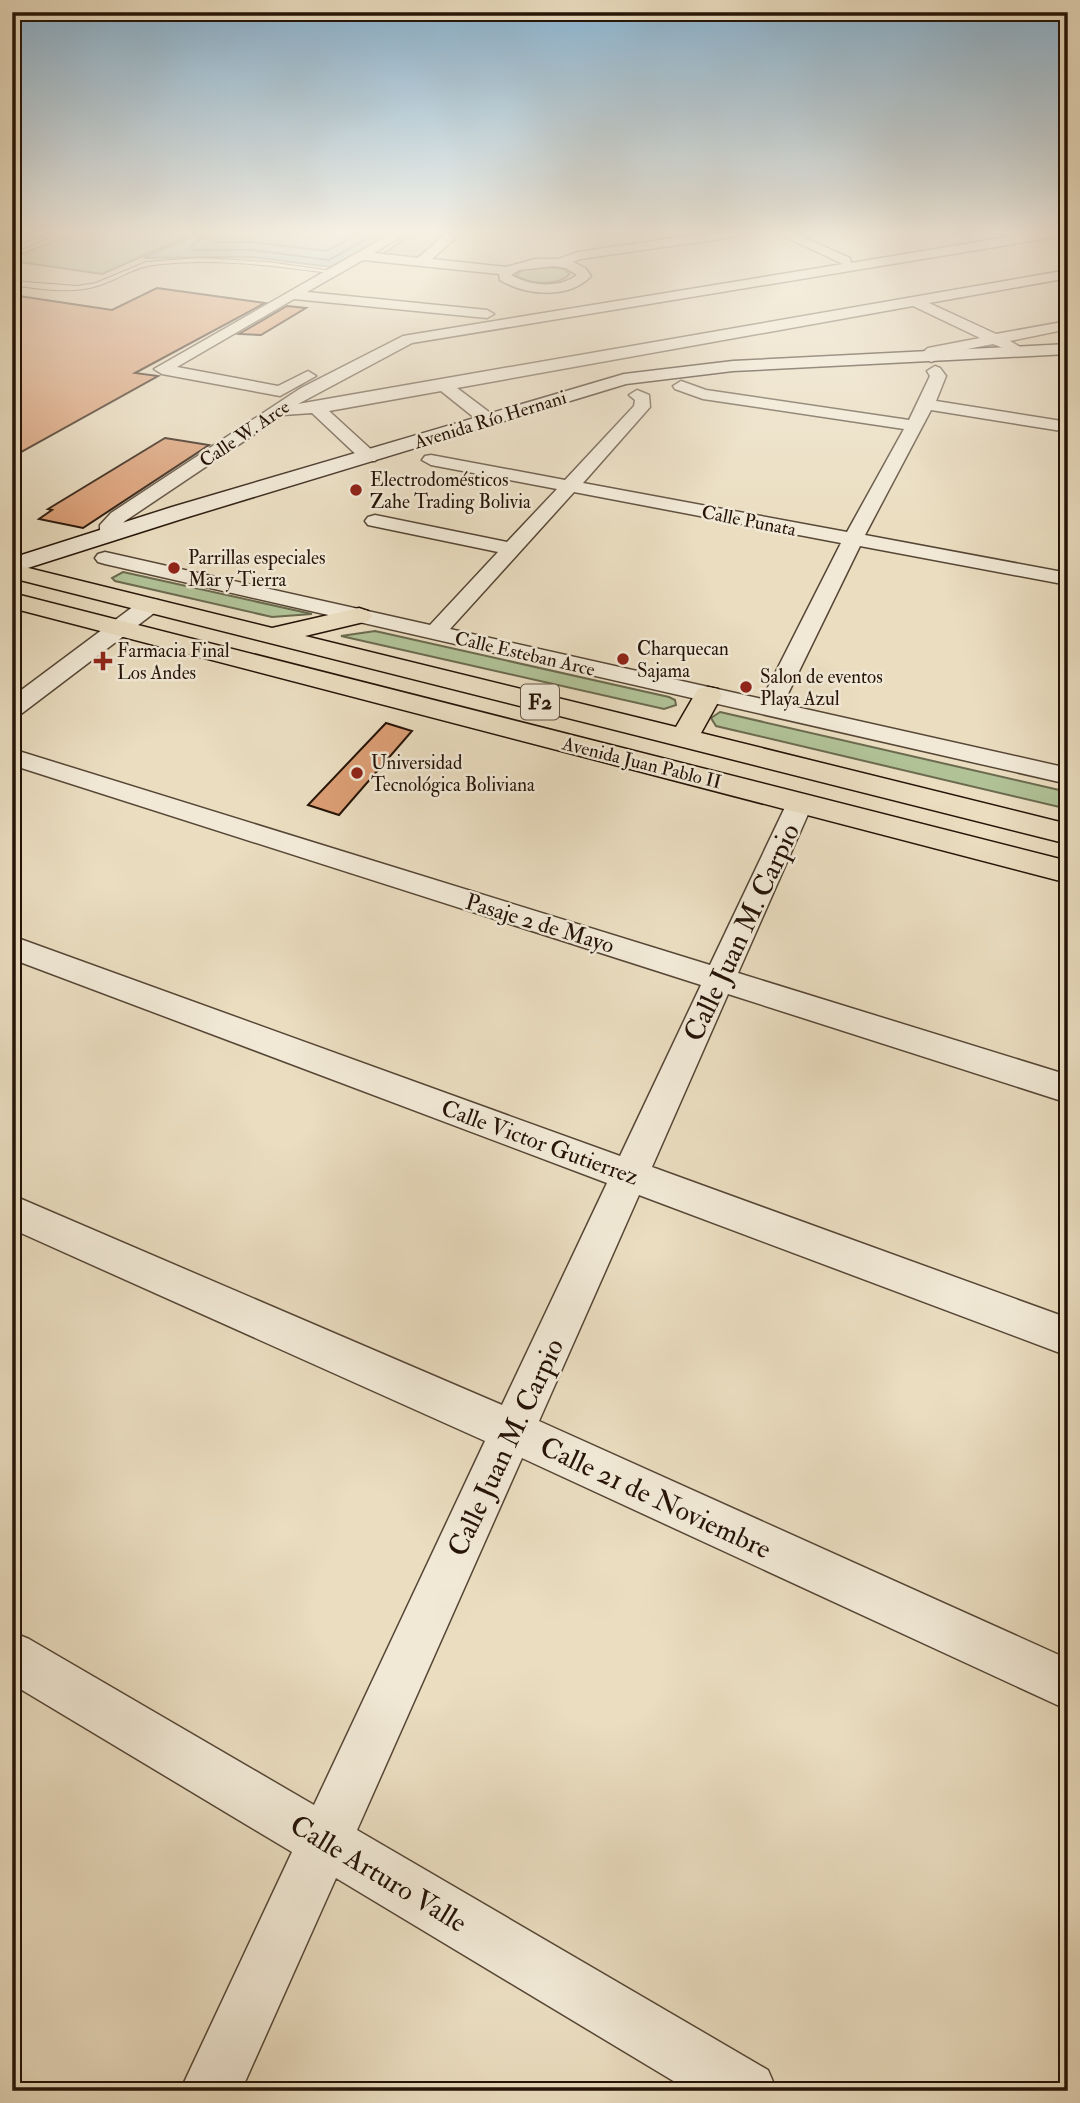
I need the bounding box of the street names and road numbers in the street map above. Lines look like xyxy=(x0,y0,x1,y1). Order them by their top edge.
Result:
street label: Avenida Río Hernani xyxy=(410,385,569,455)
street label: Calle W. Arce xyxy=(195,395,294,473)
street label: Calle Punata xyxy=(700,500,798,542)
street label: Calle Esteban Arce xyxy=(452,626,597,682)
road number: F2 xyxy=(521,684,559,720)
street label: Avenida Juan Pablo II xyxy=(559,731,724,794)
street label: Calle Juan M. Carpio xyxy=(677,818,808,1047)
street label: Pasaje 2 de Mayo xyxy=(462,887,618,960)
street label: Calle Victor Gutierrez xyxy=(437,1093,642,1192)
street label: Calle Juan M. Carpio xyxy=(441,1333,572,1562)
street label: Calle 21 de Noviembre xyxy=(534,1429,777,1567)
street label: Calle Arturo Valle xyxy=(283,1808,473,1941)

